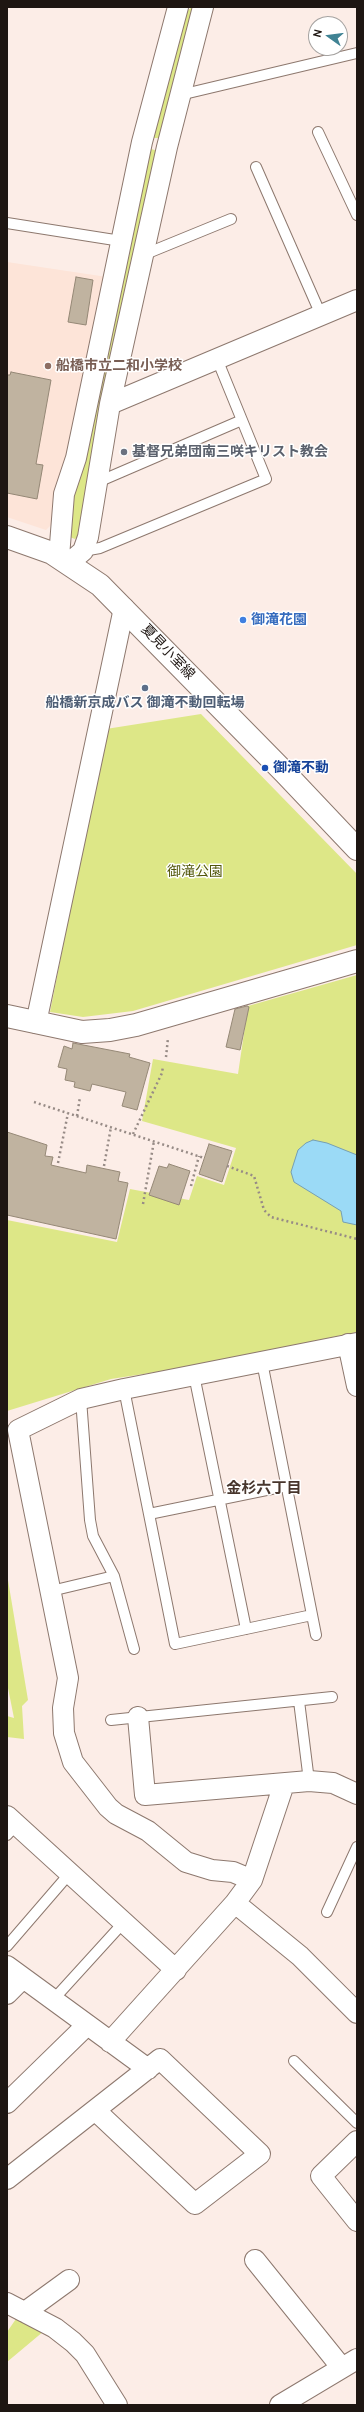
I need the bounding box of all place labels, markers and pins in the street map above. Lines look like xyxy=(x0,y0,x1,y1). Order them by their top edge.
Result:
place label: 船橋市立二和小学校 xyxy=(56,358,182,374)
marker: 船橋市立二和小学校 xyxy=(43,361,53,371)
place label: 基督兄弟団南三咲キリスト教会 xyxy=(132,444,328,460)
marker: 基督兄弟団南三咲キリスト教会 xyxy=(119,447,129,457)
place label: 御滝花園 xyxy=(251,612,307,628)
marker: 御滝花園 xyxy=(238,615,248,625)
marker: 船橋新京成バス 御滝不動回転場 xyxy=(140,683,150,693)
place label: 船橋新京成バス 御滝不動回転場 xyxy=(45,695,245,711)
place label: 御滝不動 xyxy=(273,760,329,776)
marker: 御滝不動 xyxy=(260,763,270,773)

